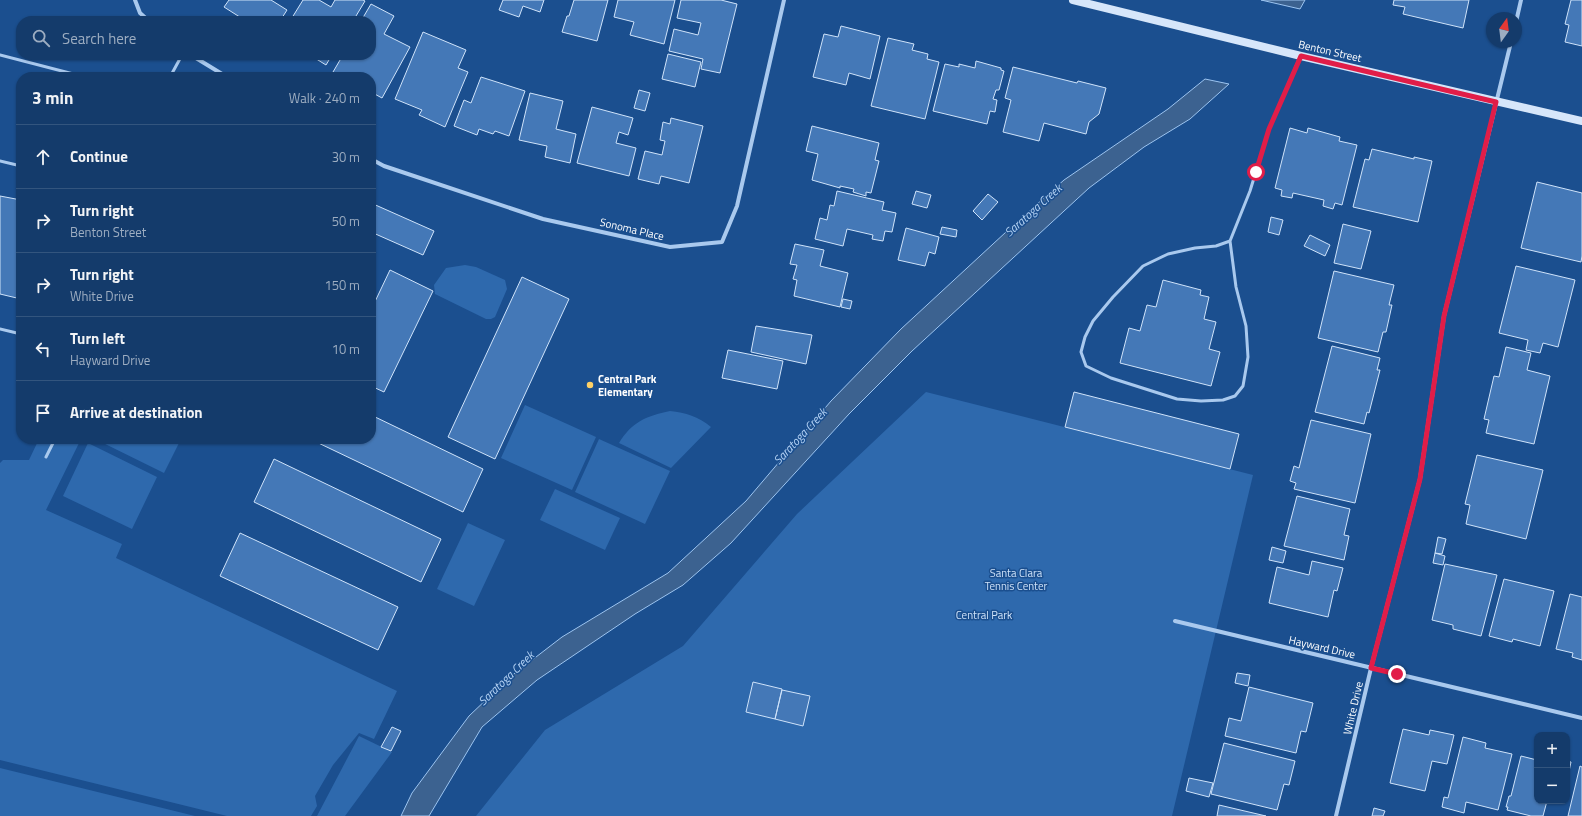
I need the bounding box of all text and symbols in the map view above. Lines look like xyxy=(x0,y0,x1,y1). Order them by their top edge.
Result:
north arrow xyxy=(1486,12,1522,48)
search box xyxy=(16,16,376,60)
icon: search xyxy=(30,27,52,49)
text: Search here xyxy=(62,27,136,50)
street label: Benton Street xyxy=(1297,36,1363,66)
text: 3 min xyxy=(32,85,73,111)
text: Walk · 240 m xyxy=(289,88,360,108)
text: Continue xyxy=(70,145,128,168)
icon: ahead xyxy=(32,146,54,168)
text: 30 m xyxy=(332,147,360,167)
route start xyxy=(1247,163,1265,181)
water label: Saratoga Creek xyxy=(1000,178,1067,241)
text: Turn right xyxy=(70,199,134,222)
icon: right xyxy=(32,210,54,232)
text: 50 m xyxy=(332,211,360,231)
street label: Sonoma Place xyxy=(598,214,666,244)
text: Benton Street xyxy=(70,222,146,242)
text: Turn right xyxy=(70,263,134,286)
icon: right xyxy=(32,274,54,296)
text: 150 m xyxy=(324,275,360,295)
text: White Drive xyxy=(70,286,134,306)
text: Turn left xyxy=(70,327,125,350)
icon: left xyxy=(32,338,54,360)
text: 10 m xyxy=(332,339,360,359)
text: Hayward Drive xyxy=(70,350,150,370)
place label: Central Park Elementary xyxy=(598,371,657,400)
marker: Central Park Elementary xyxy=(585,380,595,390)
text: Arrive at destination xyxy=(70,401,203,424)
icon: arrive xyxy=(32,402,54,424)
water label: Saratoga Creek xyxy=(769,402,833,469)
park label: Santa Clara Tennis Center xyxy=(985,565,1048,594)
park label: Central Park xyxy=(956,607,1013,623)
street label: Hayward Drive xyxy=(1287,632,1357,663)
water label: Saratoga Creek xyxy=(474,645,540,710)
route end xyxy=(1388,665,1406,683)
street label: White Drive xyxy=(1339,679,1367,736)
map controls xyxy=(1534,732,1570,804)
button: + xyxy=(1534,732,1570,768)
button: − xyxy=(1534,768,1570,804)

